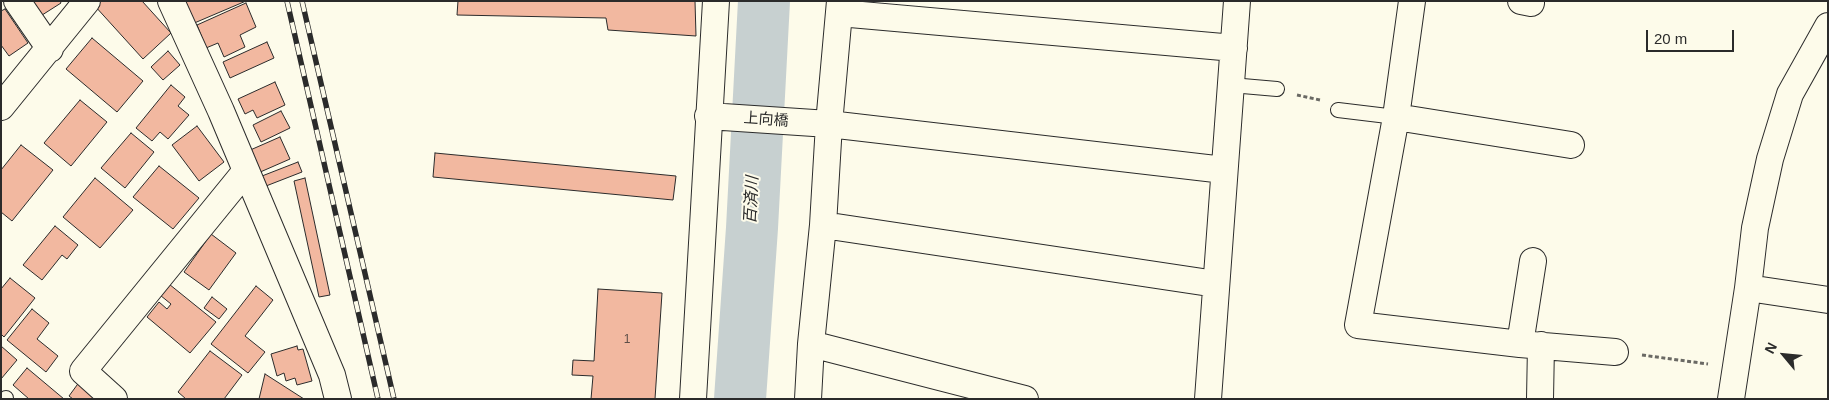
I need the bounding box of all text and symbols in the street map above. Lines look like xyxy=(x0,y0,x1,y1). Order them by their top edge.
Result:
scale bar xyxy=(1649,20,1736,52)
text: 20 m xyxy=(1654,30,1687,47)
street label: 上向橋 xyxy=(743,109,789,131)
water label: 百済川 xyxy=(741,176,763,224)
north arrow xyxy=(1759,330,1809,380)
house number: 1 xyxy=(624,333,630,347)
text: N xyxy=(1761,340,1780,356)

